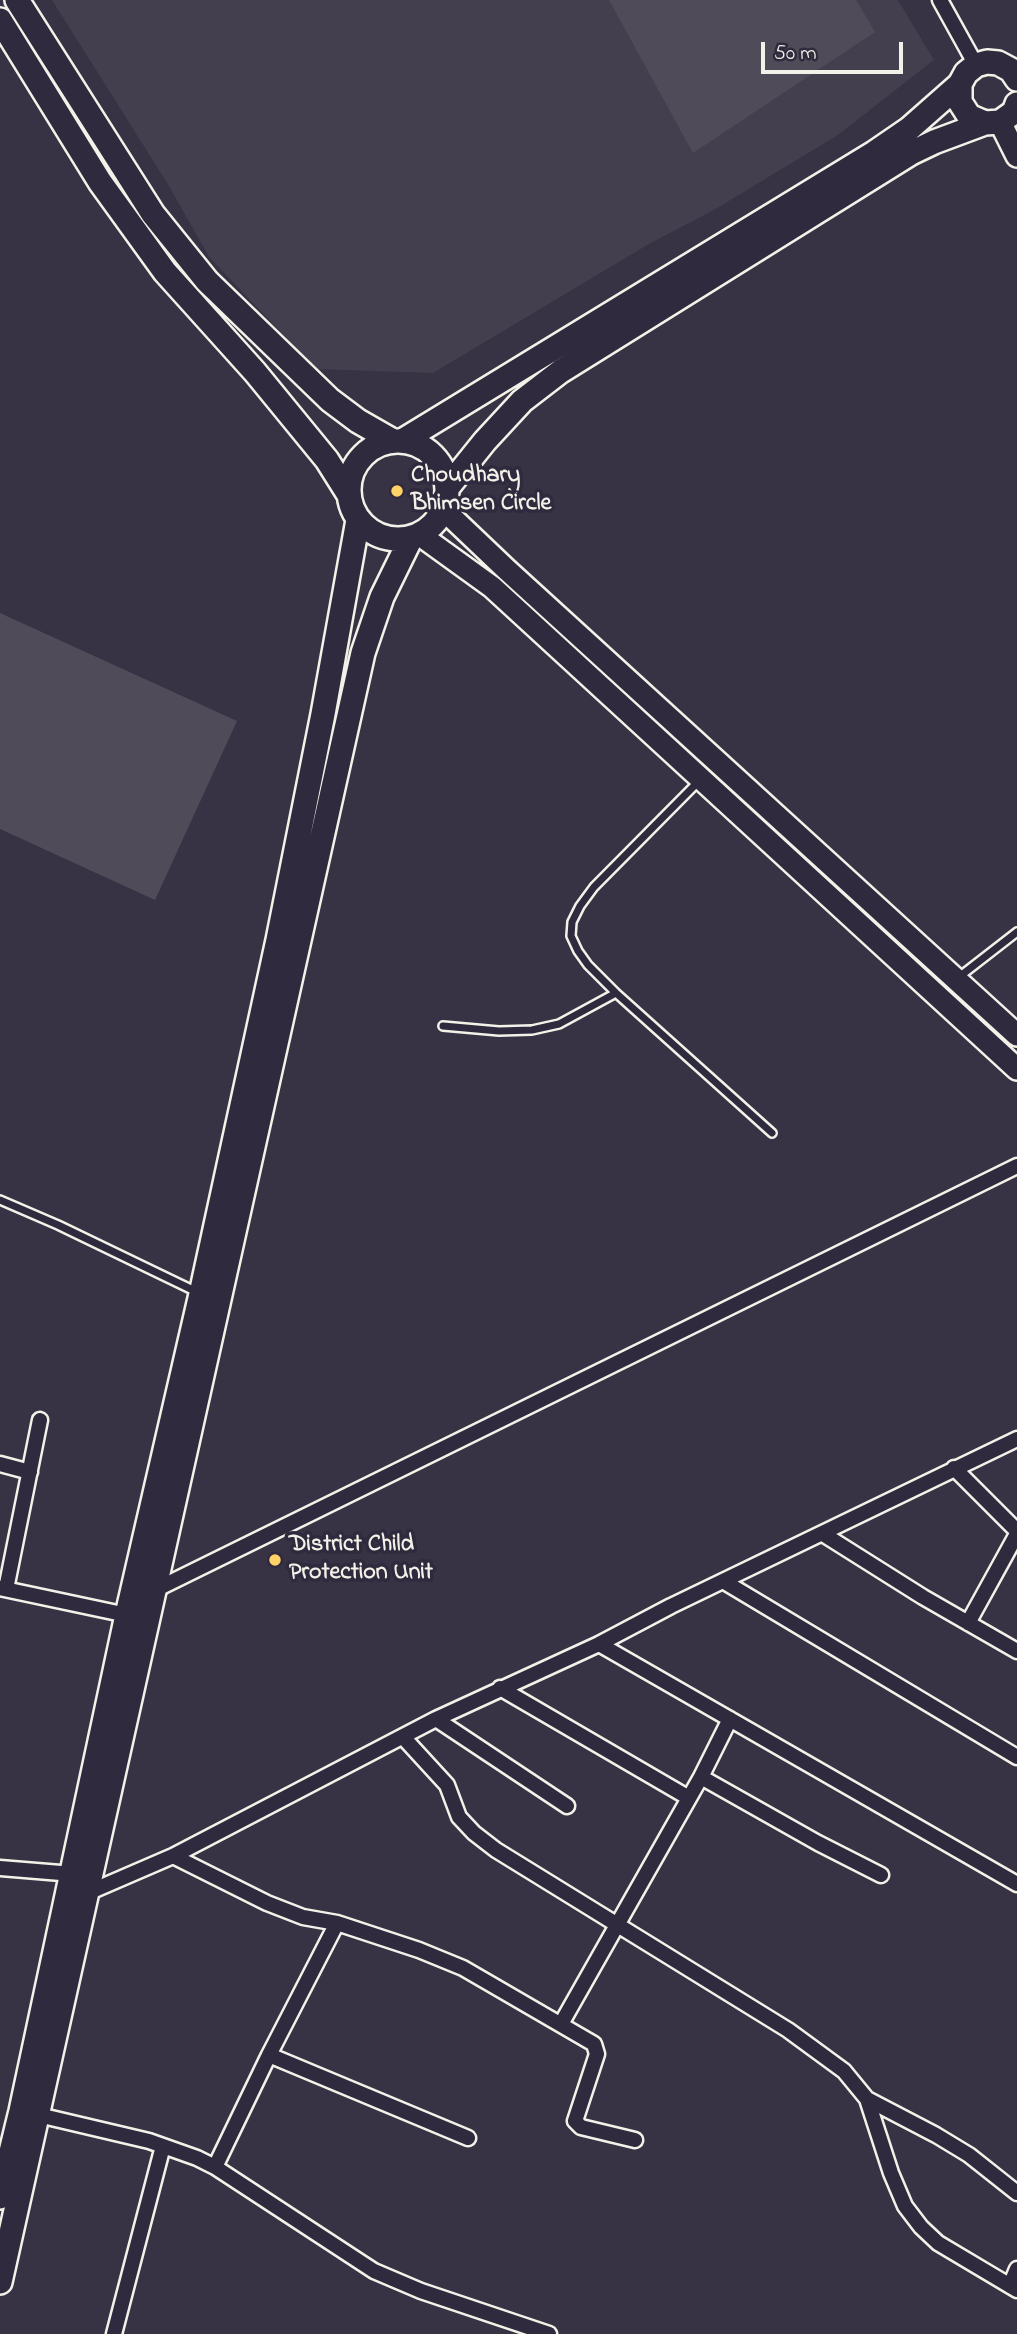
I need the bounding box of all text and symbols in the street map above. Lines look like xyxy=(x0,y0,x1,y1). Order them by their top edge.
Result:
scale bar xyxy=(765,28,907,72)
text: 50 m xyxy=(774,39,817,69)
place label: Choudhary Bhimsen Circle xyxy=(411,463,551,519)
marker: Choudhary Bhimsen Circle xyxy=(389,483,405,499)
place label: District Child Protection Unit xyxy=(289,1532,433,1588)
marker: District Child Protection Unit xyxy=(267,1552,283,1568)

